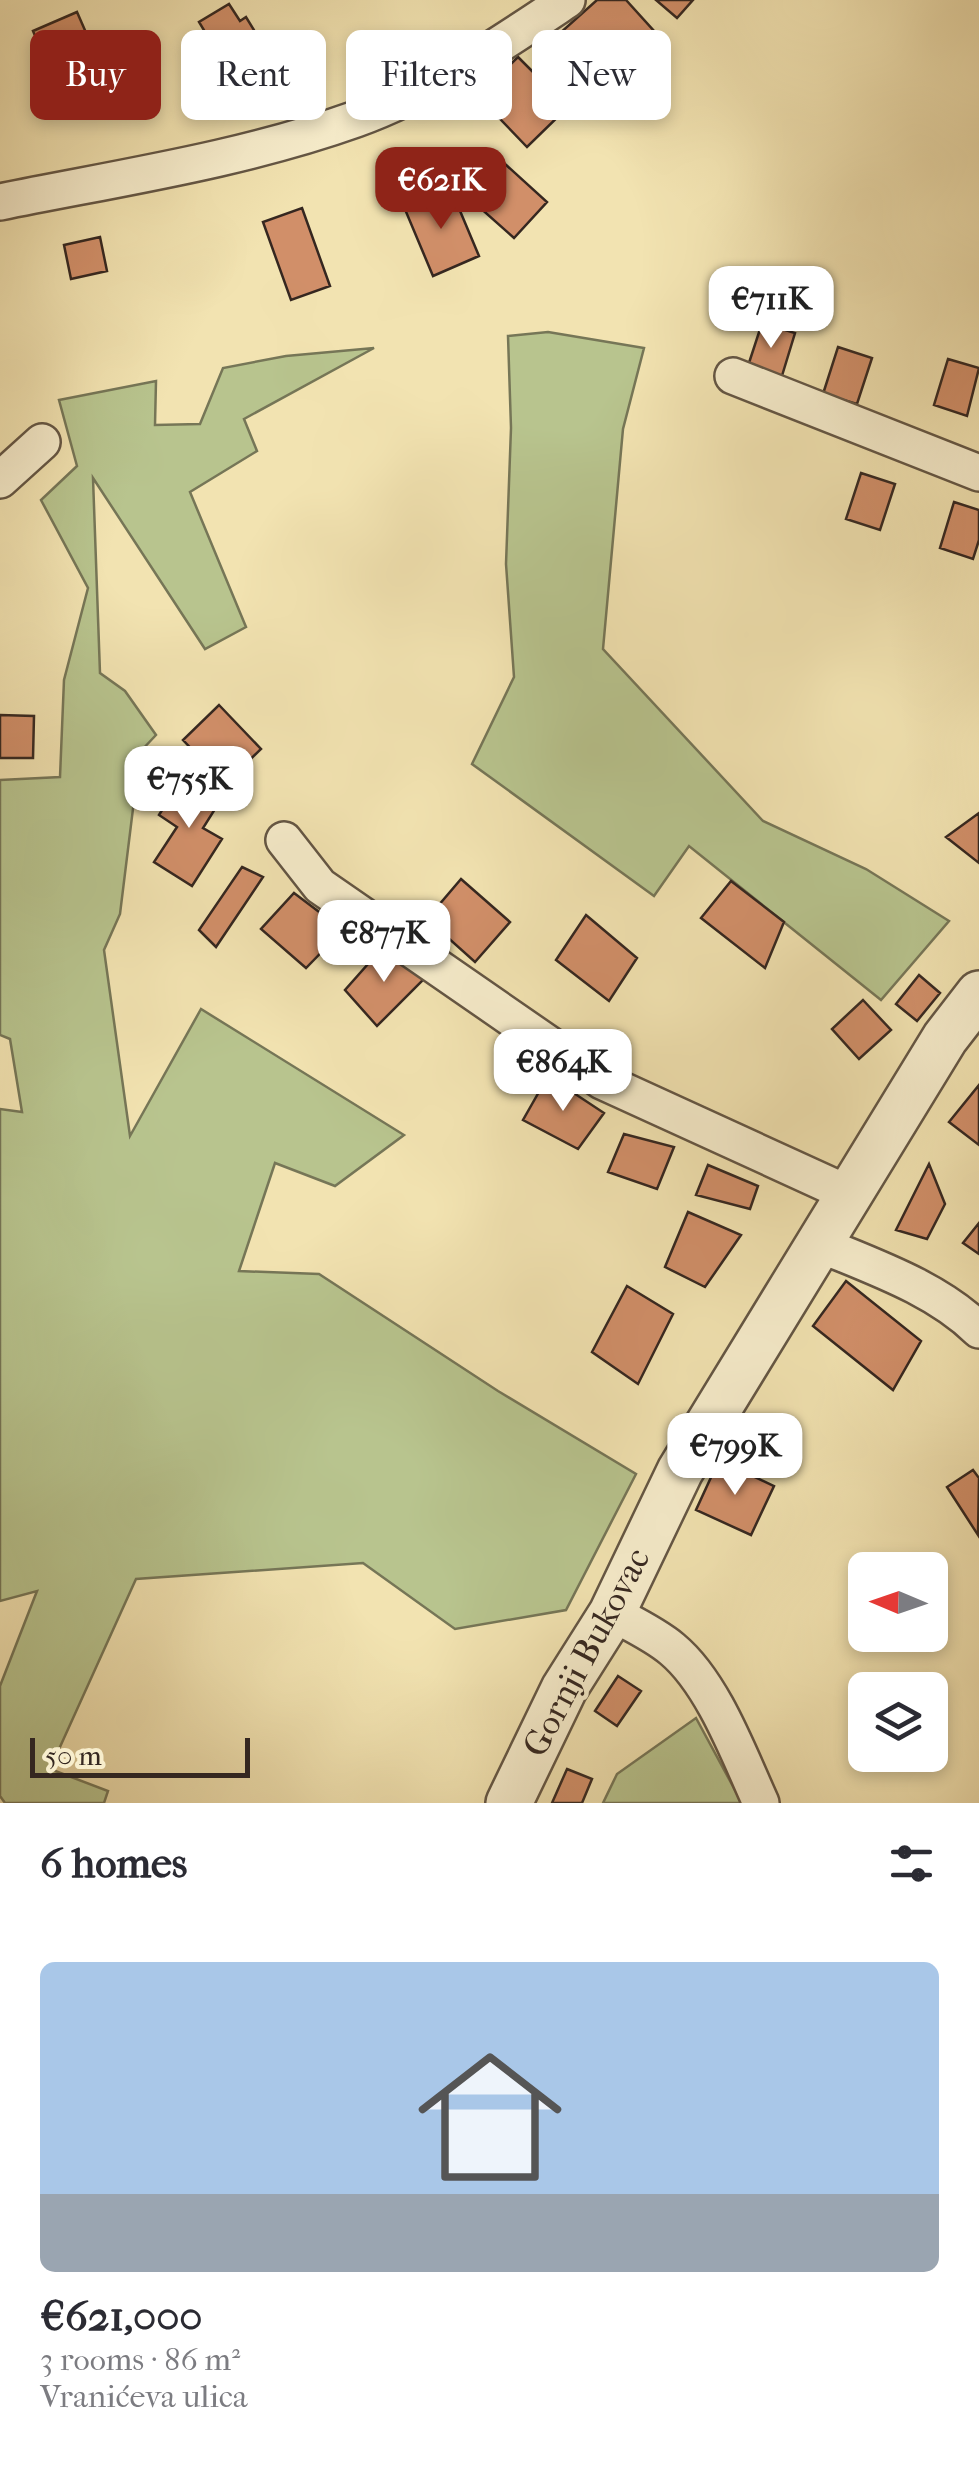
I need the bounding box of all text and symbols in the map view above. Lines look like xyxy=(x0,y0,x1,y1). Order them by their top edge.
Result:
chip: Buy xyxy=(30,30,161,120)
chip: Rent xyxy=(181,30,326,120)
chip: Filters xyxy=(346,30,512,120)
chip: New xyxy=(532,30,671,120)
pin: €621K xyxy=(371,147,511,232)
text: €621K xyxy=(397,161,485,198)
pin: €711K xyxy=(701,266,841,351)
text: €711K xyxy=(731,280,811,317)
pin: €755K xyxy=(119,746,259,831)
text: €755K xyxy=(146,760,232,797)
pin: €877K xyxy=(314,900,454,985)
text: €877K xyxy=(339,914,429,951)
pin: €864K xyxy=(493,1029,633,1114)
text: €864K xyxy=(516,1043,610,1080)
pin: €799K xyxy=(665,1413,805,1498)
text: €799K xyxy=(689,1427,781,1464)
street label: Gornji Bukovac xyxy=(514,1541,659,1763)
north arrow xyxy=(848,1552,948,1652)
map controls xyxy=(848,1552,948,1772)
button: layers xyxy=(848,1672,948,1772)
scale bar xyxy=(30,1733,250,1778)
text: 50 m xyxy=(45,1739,102,1772)
icon: filters xyxy=(884,1836,939,1891)
text: 6 homes xyxy=(40,1839,187,1888)
icon: home xyxy=(400,2027,580,2207)
text: €621,000 xyxy=(40,2292,203,2341)
text: 3 rooms · 86 m² xyxy=(40,2341,240,2378)
text: Vranićeva ulica xyxy=(40,2378,248,2415)

